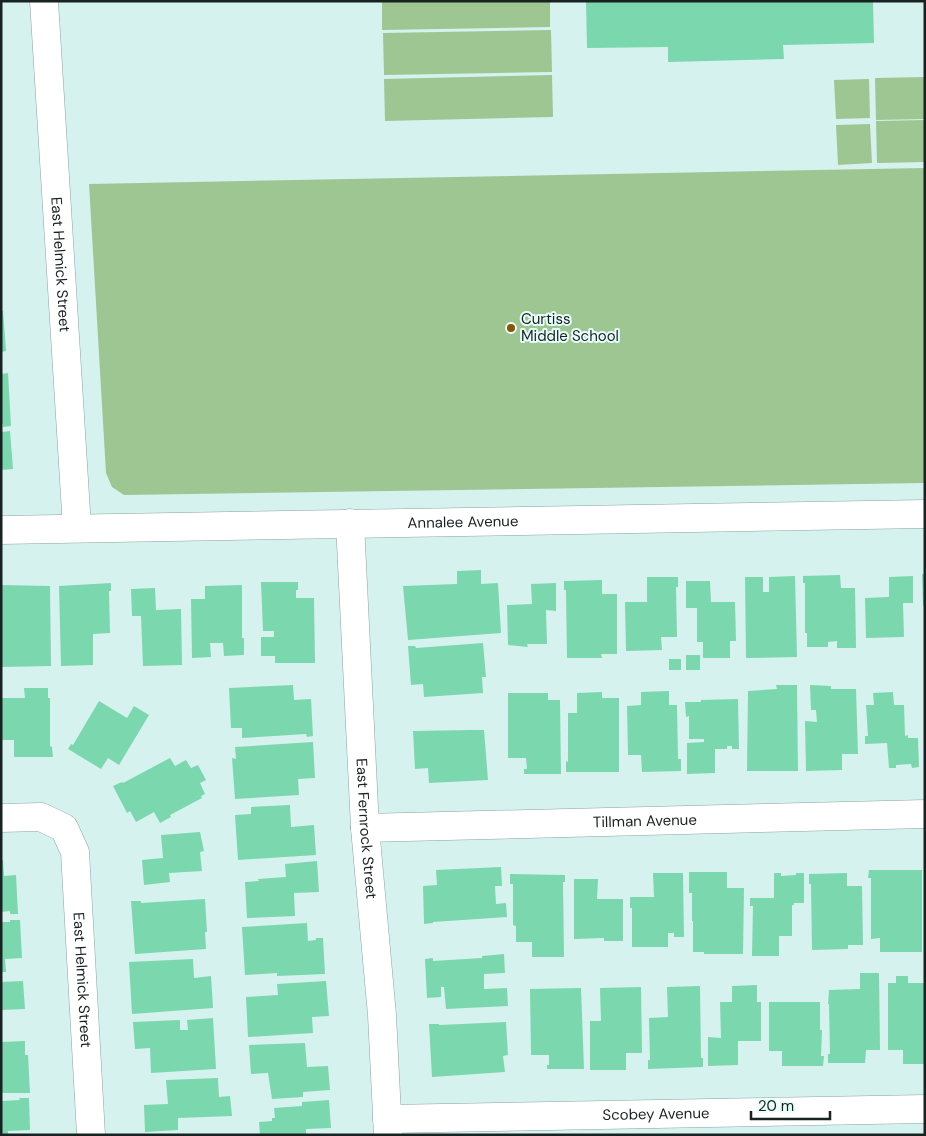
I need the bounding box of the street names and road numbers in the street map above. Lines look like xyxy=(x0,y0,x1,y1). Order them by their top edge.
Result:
street label: East Helmick Street xyxy=(46,196,75,333)
street label: Annalee Avenue xyxy=(407,511,519,533)
street label: East Fernrock Street xyxy=(352,758,381,900)
street label: Tillman Avenue xyxy=(593,810,697,832)
street label: East Helmick Street xyxy=(68,912,96,1048)
street label: Scobey Avenue xyxy=(602,1103,710,1125)

